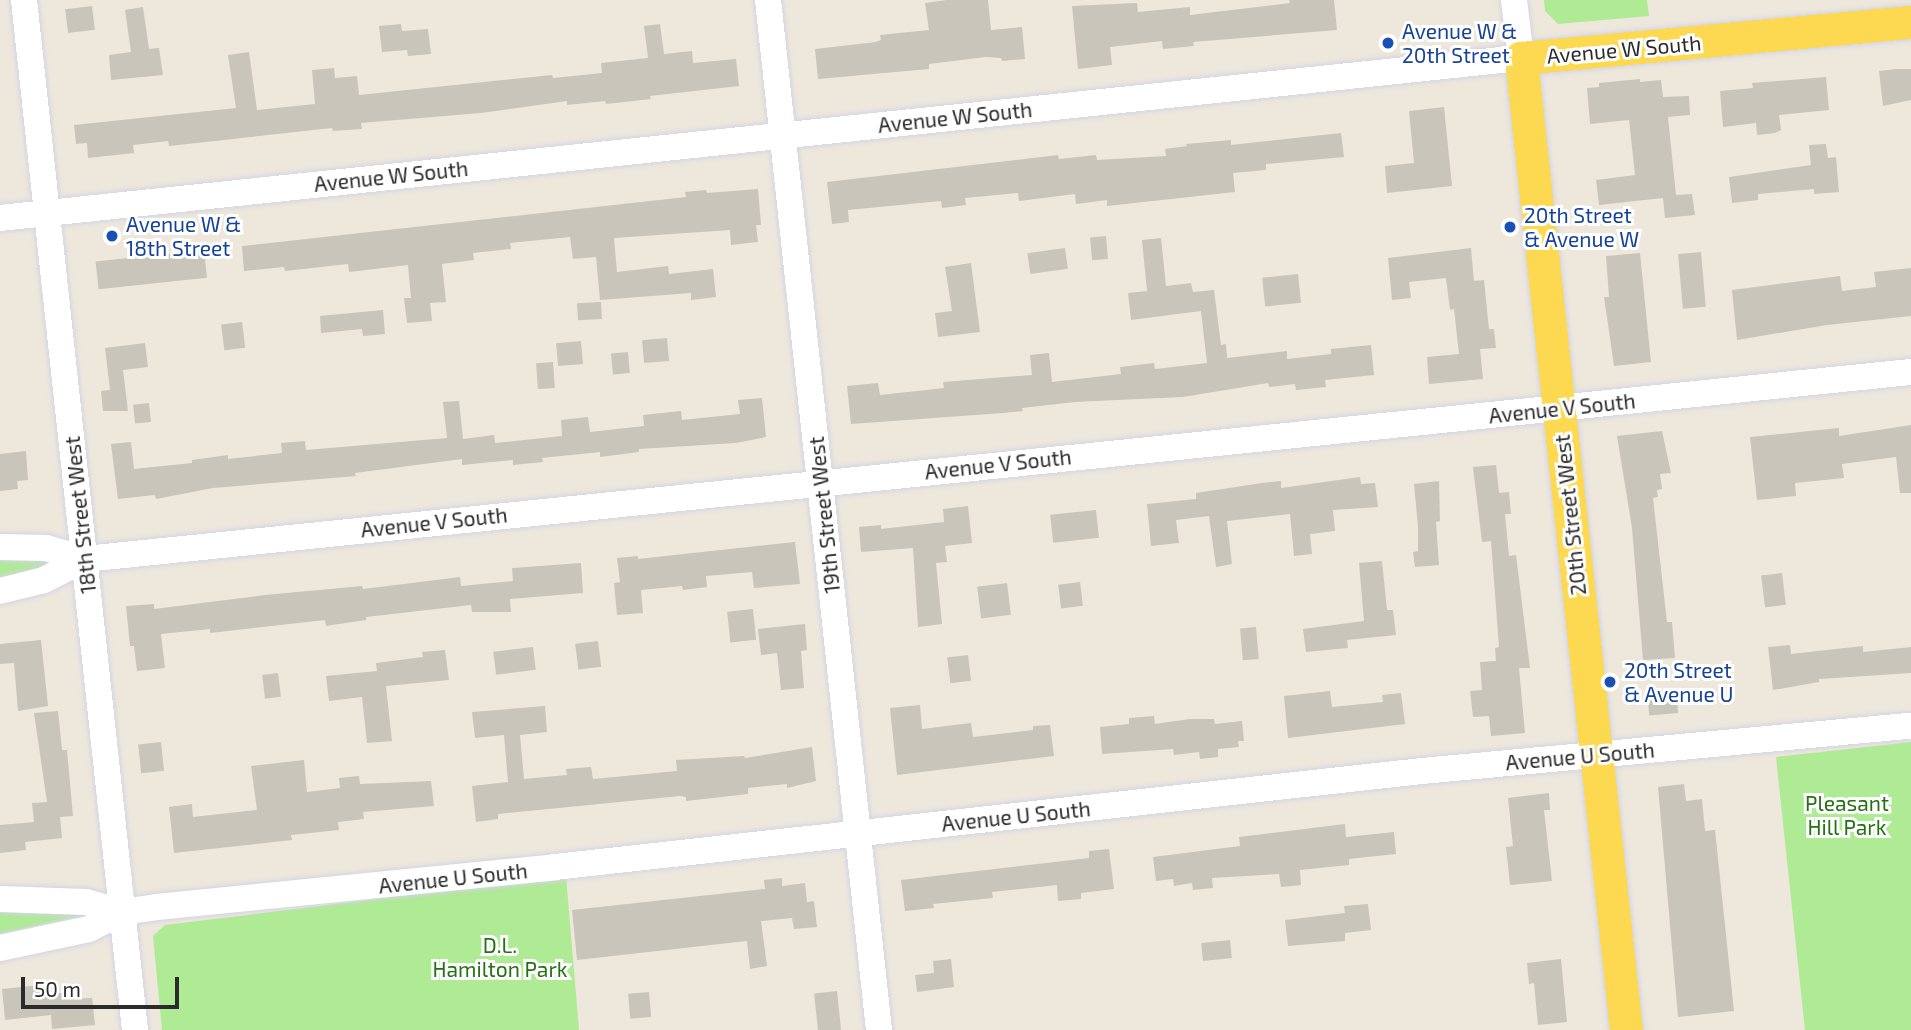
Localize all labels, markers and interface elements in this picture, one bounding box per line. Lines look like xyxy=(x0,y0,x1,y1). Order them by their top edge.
place label: Avenue W & 20th Street xyxy=(1402,18,1518,68)
street label: Avenue W South xyxy=(1545,30,1703,68)
marker: Avenue W & 20th Street xyxy=(1380,35,1396,51)
street label: Avenue W South xyxy=(876,96,1034,138)
street label: Avenue W South xyxy=(312,155,470,197)
place label: 20th Street & Avenue W xyxy=(1524,202,1640,252)
place label: Avenue W & 18th Street xyxy=(126,211,242,261)
marker: 20th Street & Avenue W xyxy=(1502,219,1518,235)
marker: Avenue W & 18th Street xyxy=(104,228,120,244)
street label: Avenue V South xyxy=(1487,388,1637,428)
street label: 20th Street West xyxy=(1549,433,1591,597)
street label: 18th Street West xyxy=(59,435,101,595)
street label: 19th Street West xyxy=(803,435,845,595)
street label: Avenue V South xyxy=(923,444,1073,484)
street label: Avenue V South xyxy=(359,502,509,542)
place label: 20th Street & Avenue U xyxy=(1624,657,1734,707)
marker: 20th Street & Avenue U xyxy=(1602,674,1618,690)
street label: Avenue U South xyxy=(1504,737,1656,775)
park label: Pleasant Hill Park xyxy=(1805,790,1889,840)
street label: Avenue U South xyxy=(940,796,1092,836)
street label: Avenue U South xyxy=(377,858,529,898)
park label: D.L. Hamilton Park xyxy=(432,932,568,982)
scale bar xyxy=(24,964,182,1008)
text: 50 m xyxy=(34,976,81,1001)

